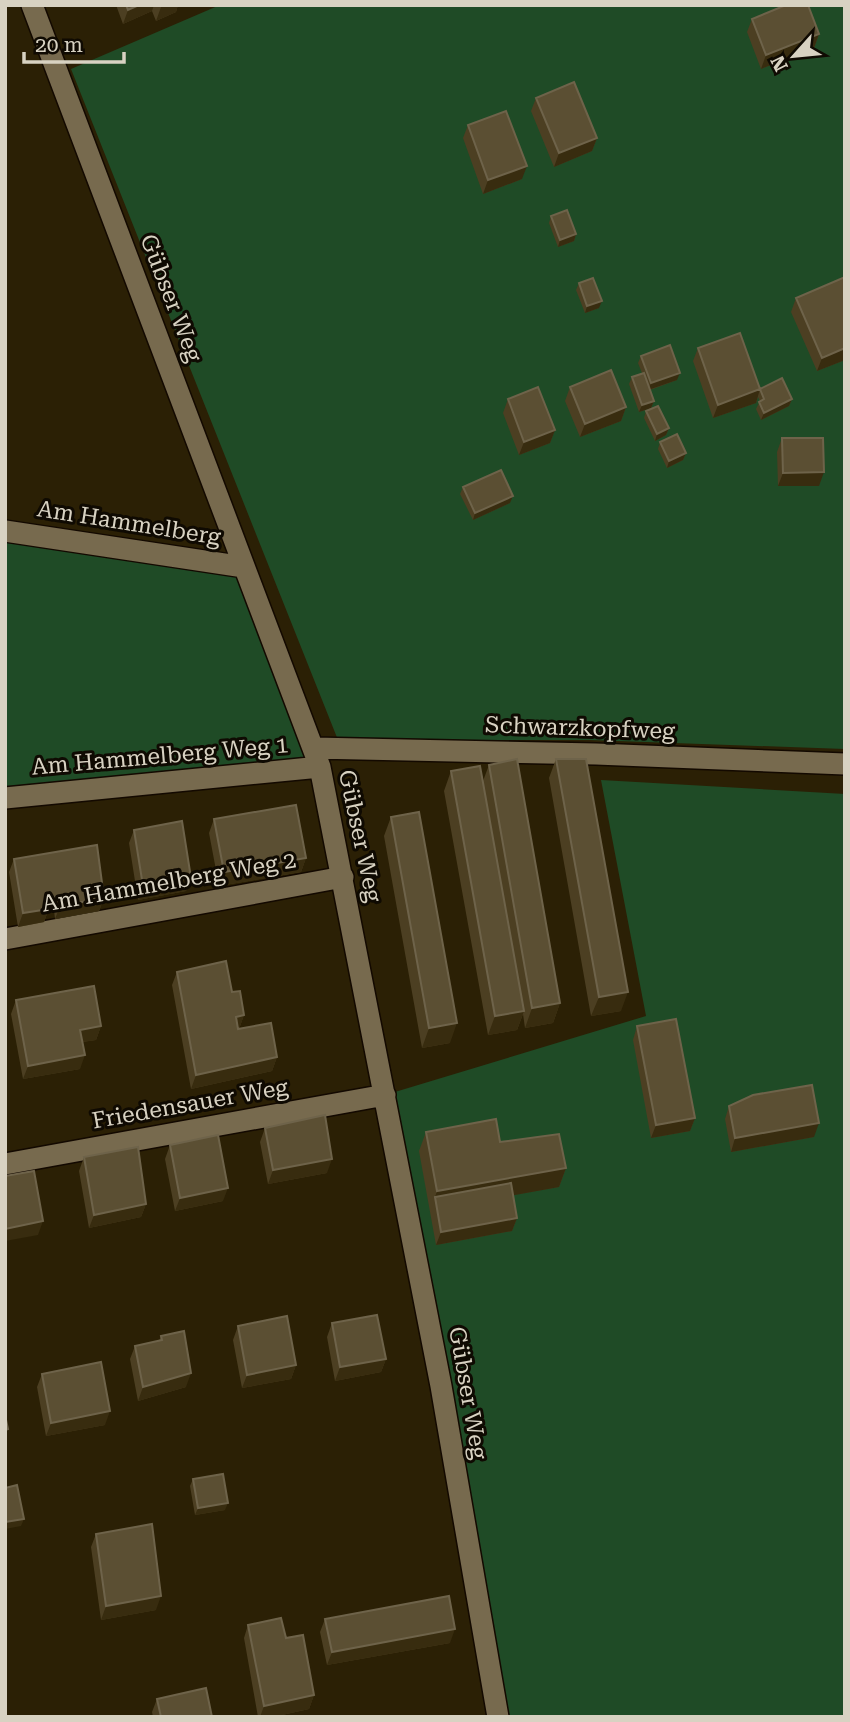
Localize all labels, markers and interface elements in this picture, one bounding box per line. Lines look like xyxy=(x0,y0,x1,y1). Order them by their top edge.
scale bar xyxy=(24,21,124,65)
north arrow xyxy=(759,21,829,91)
text: 20 m xyxy=(35,33,83,57)
text: N xyxy=(766,51,793,75)
street label: Gübser Weg xyxy=(134,230,208,366)
street label: Am Hammelberg xyxy=(35,495,223,551)
street label: Schwarzkopfweg xyxy=(485,711,675,745)
street label: Am Hammelberg Weg 1 xyxy=(30,731,290,781)
street label: Gübser Weg xyxy=(333,767,387,905)
street label: Am Hammelberg Weg 2 xyxy=(40,846,298,918)
street label: Friedensauer Weg xyxy=(90,1073,290,1135)
street label: Gübser Weg xyxy=(443,1325,493,1461)

